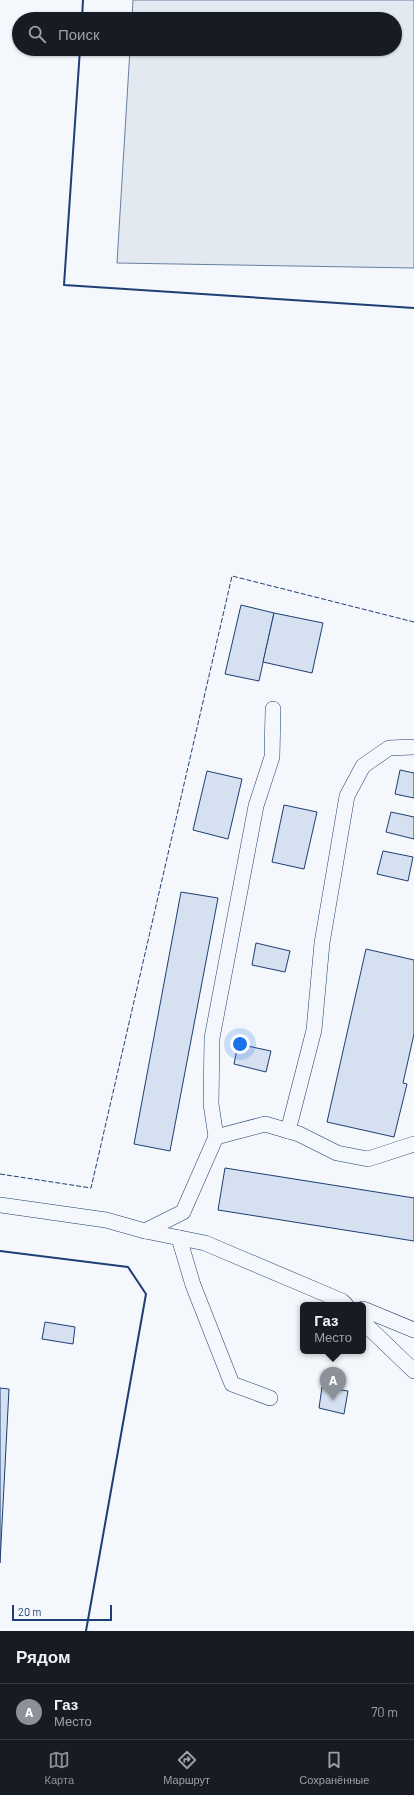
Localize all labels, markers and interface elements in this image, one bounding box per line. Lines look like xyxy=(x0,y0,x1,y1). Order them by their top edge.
search box xyxy=(12,12,402,56)
icon: search xyxy=(26,23,48,45)
text: Поиск xyxy=(58,25,100,43)
your location xyxy=(230,1034,250,1054)
popup xyxy=(300,1302,366,1354)
text: Газ xyxy=(314,1311,338,1329)
text: Место xyxy=(314,1329,352,1345)
pin: A xyxy=(320,1367,346,1400)
scale bar xyxy=(12,1603,112,1622)
text: 20 m xyxy=(18,1605,41,1618)
text: Рядом xyxy=(16,1646,71,1666)
text: Газ xyxy=(54,1695,78,1713)
text: A xyxy=(25,1704,33,1720)
text: 70 m xyxy=(371,1704,398,1720)
text: Место xyxy=(54,1713,92,1729)
tab: Карта xyxy=(45,1749,74,1786)
tab: Маршрут xyxy=(163,1749,210,1786)
tab: Сохранённые xyxy=(299,1749,369,1786)

